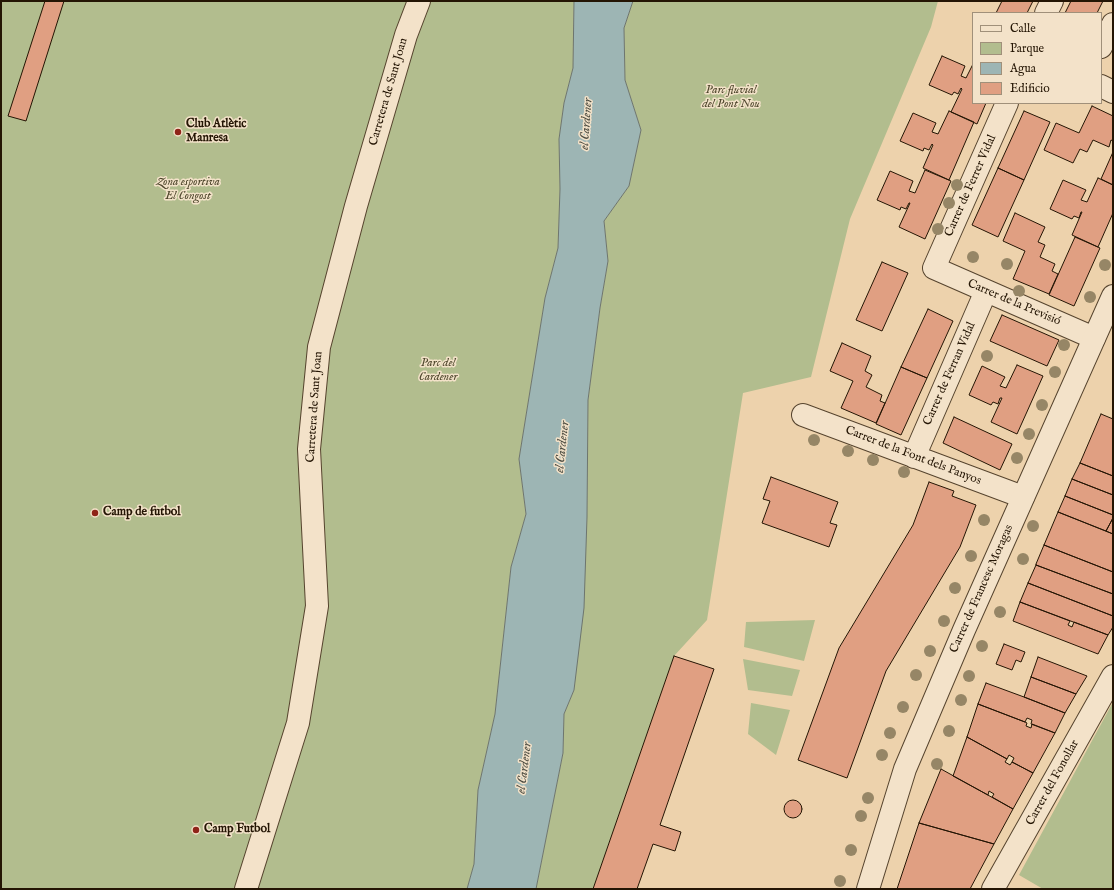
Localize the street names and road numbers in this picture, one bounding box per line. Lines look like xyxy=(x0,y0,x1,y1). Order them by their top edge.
street label: Carretera de Sant Joan xyxy=(367,36,411,148)
street label: Carrer de Ferrer Vidal xyxy=(942,133,1000,239)
street label: Carrer de la Previsió xyxy=(965,277,1063,329)
street label: Carrer de Ferran Vidal xyxy=(921,320,979,428)
street label: Carretera de Sant Joan xyxy=(304,351,326,463)
street label: Carrer de la Font dels Panyos xyxy=(843,423,983,489)
street label: Carrer de Francesc Moragas xyxy=(947,523,1017,655)
street label: Carrer del Fonollar xyxy=(1023,738,1083,828)

